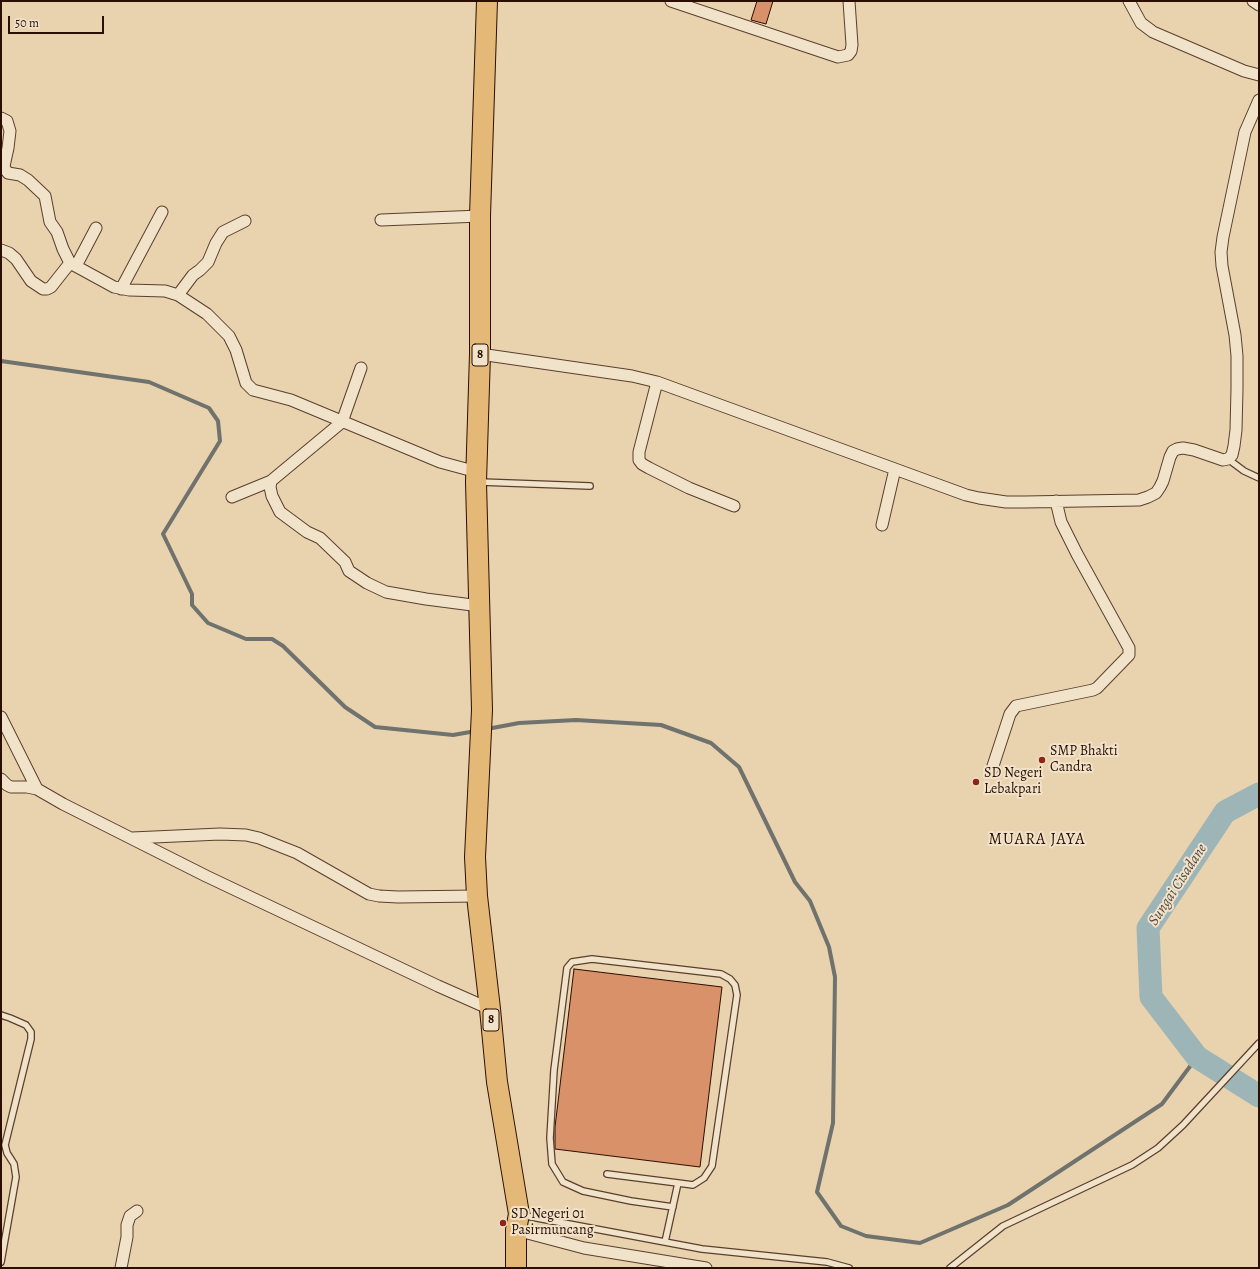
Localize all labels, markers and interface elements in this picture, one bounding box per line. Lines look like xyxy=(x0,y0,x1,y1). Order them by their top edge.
scale bar xyxy=(10,8,106,34)
text: 50 m xyxy=(15,15,39,31)
road number: 8 xyxy=(472,344,488,366)
place label: SMP Bhakti Candra xyxy=(1050,744,1118,776)
marker: SMP Bhakti Candra xyxy=(1037,755,1047,765)
place label: SD Negeri Lebakpari xyxy=(984,766,1043,798)
marker: SD Negeri Lebakpari xyxy=(971,777,981,787)
district label: MUARA JAYA xyxy=(988,830,1086,850)
water label: Sungai Cisadane xyxy=(1145,841,1211,929)
road number: 8 xyxy=(483,1009,499,1031)
place label: SD Negeri 01 Pasirmuncang xyxy=(511,1207,594,1240)
marker: SD Negeri 01 Pasirmuncang xyxy=(498,1218,508,1228)

